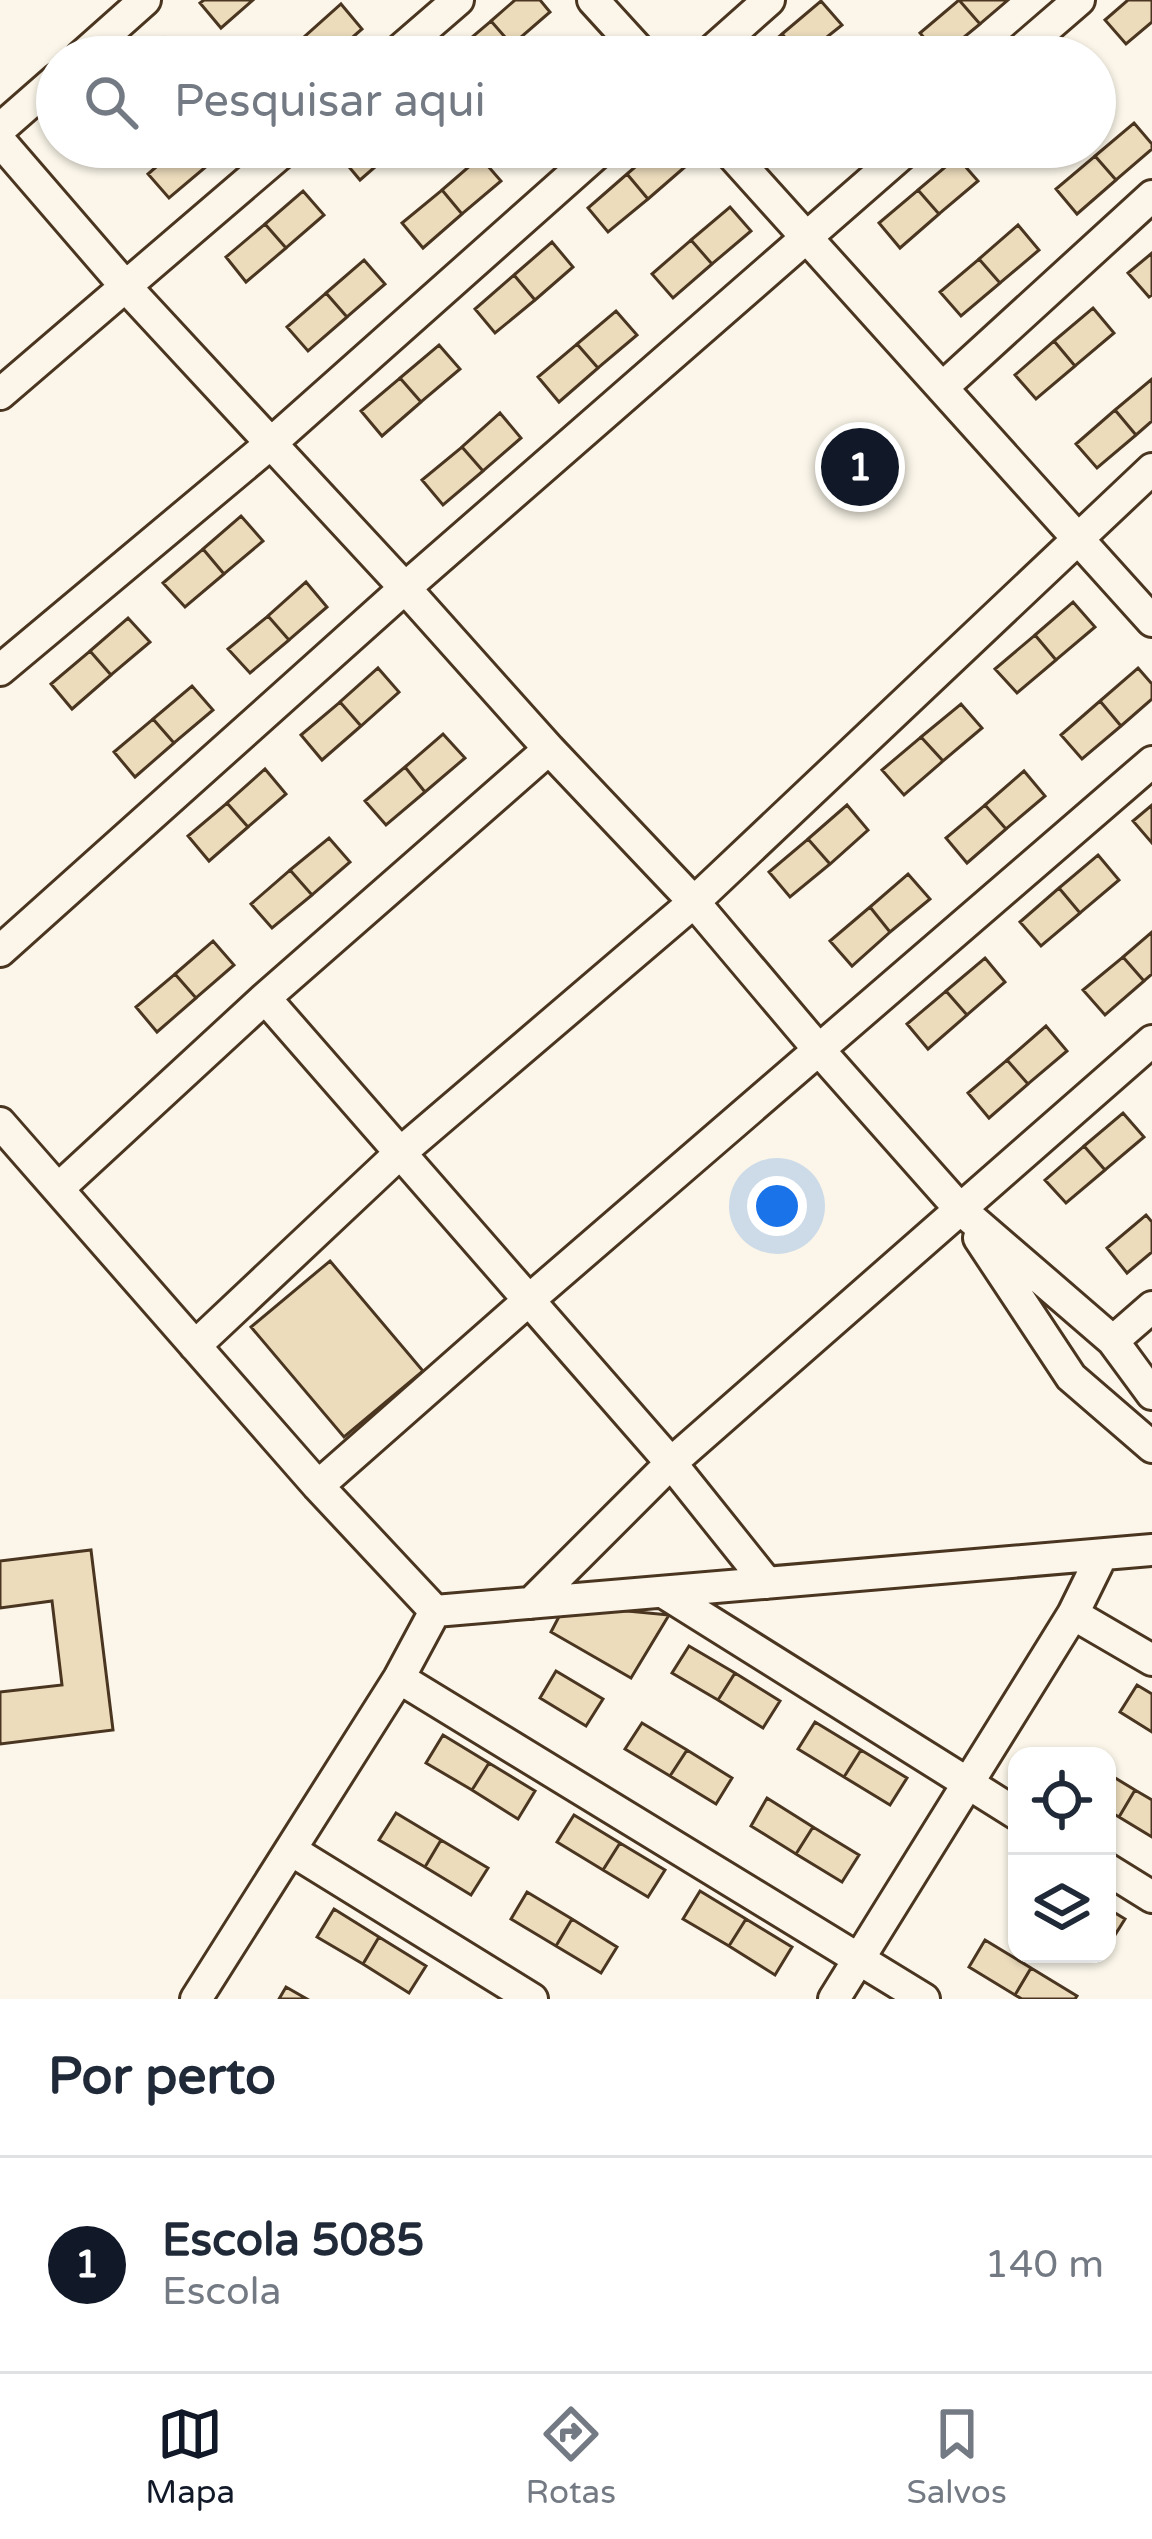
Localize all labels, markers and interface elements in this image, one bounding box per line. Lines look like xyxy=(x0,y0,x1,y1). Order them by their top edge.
search box xyxy=(36,36,1116,168)
icon: search xyxy=(78,69,144,135)
text: Pesquisar aqui xyxy=(174,75,486,129)
pin: 1 xyxy=(821,422,899,512)
your location xyxy=(747,1176,807,1236)
map controls xyxy=(1008,1747,1116,1963)
button: locate xyxy=(1008,1747,1116,1855)
button: layers xyxy=(1008,1855,1116,1963)
text: Por perto xyxy=(48,2046,276,2108)
text: Escola 5085 xyxy=(162,2214,424,2268)
text: 1 xyxy=(75,2241,99,2288)
text: 140 m xyxy=(985,2241,1104,2288)
text: Escola xyxy=(162,2268,281,2315)
tab: Mapa xyxy=(145,2401,235,2512)
tab: Rotas xyxy=(526,2401,616,2512)
tab: Salvos xyxy=(906,2401,1007,2512)

